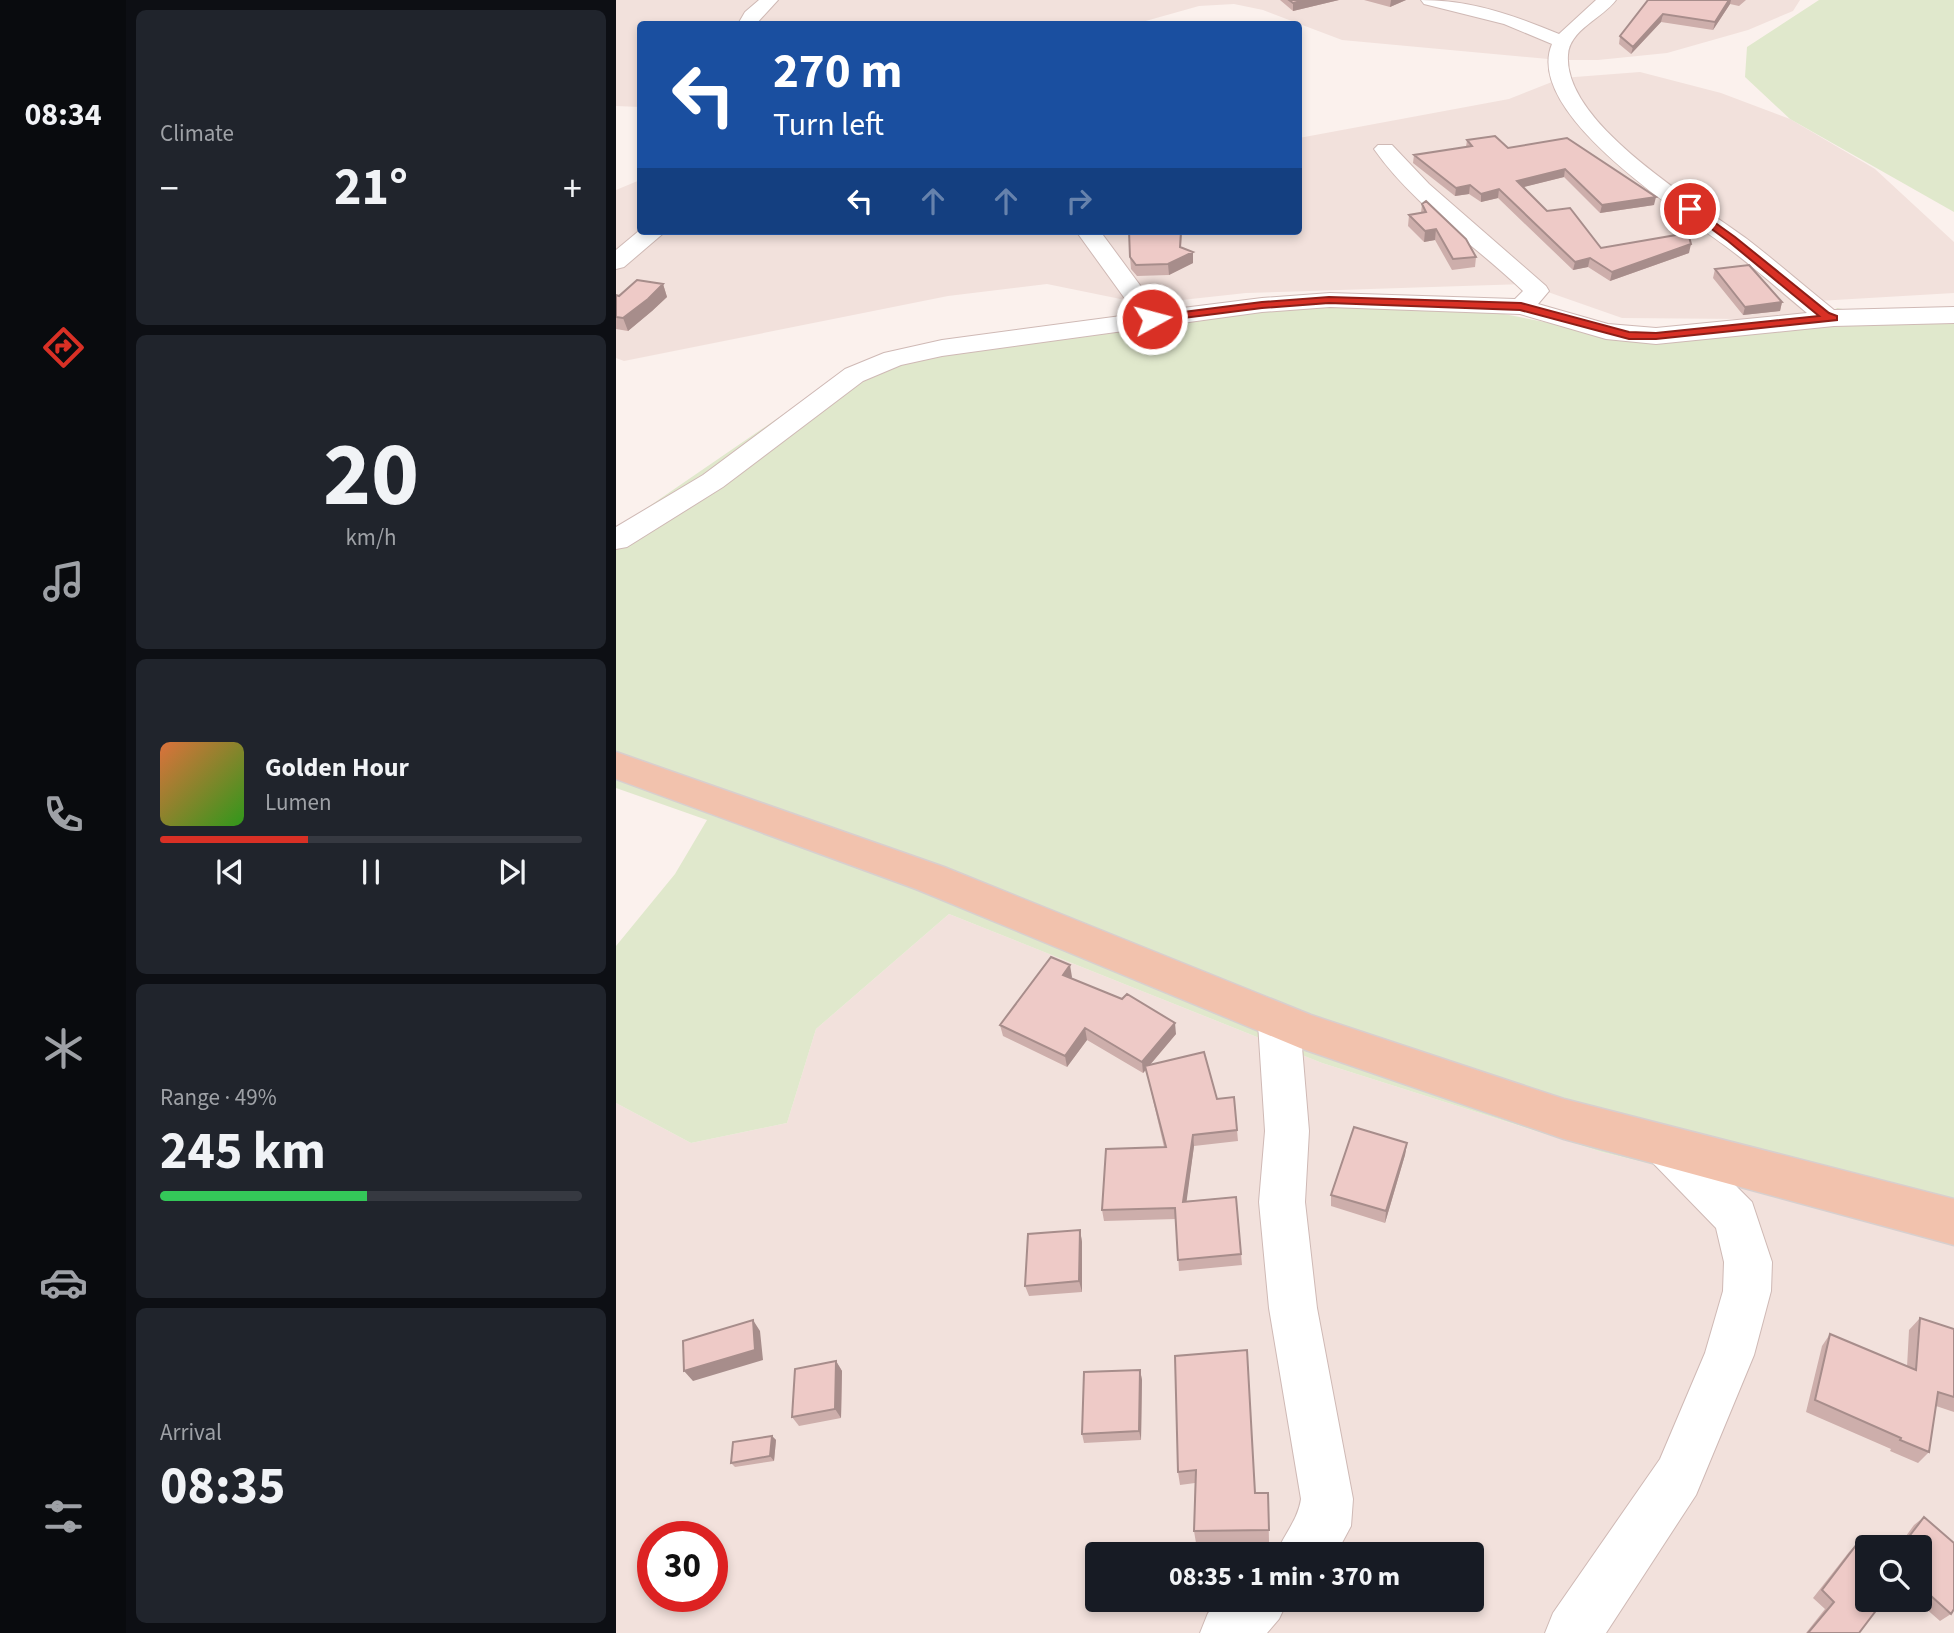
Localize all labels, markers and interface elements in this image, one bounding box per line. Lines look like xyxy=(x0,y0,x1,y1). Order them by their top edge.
text: 270 m xyxy=(773,37,902,107)
icon: left xyxy=(658,49,749,140)
text: 08:34 xyxy=(24,92,102,138)
text: Turn left xyxy=(773,102,884,148)
text: Climate xyxy=(160,117,234,150)
text: 21° xyxy=(334,151,408,225)
text: − xyxy=(160,162,179,216)
text: + xyxy=(563,162,582,216)
pin xyxy=(1660,179,1720,239)
icon: left xyxy=(841,182,879,220)
icon: ahead xyxy=(914,182,952,220)
icon: ahead xyxy=(987,182,1025,220)
icon: right xyxy=(1060,182,1098,220)
icon: arrive xyxy=(1671,190,1709,228)
position arrow xyxy=(1115,282,1189,356)
icon: directions xyxy=(39,323,88,372)
text: 20 xyxy=(323,411,419,540)
text: km/h xyxy=(345,521,397,554)
icon: music xyxy=(39,557,88,606)
text: Golden Hour xyxy=(265,749,409,786)
text: Lumen xyxy=(265,786,332,819)
icon: phone xyxy=(39,790,88,839)
icon: previous xyxy=(211,853,249,891)
icon: pause xyxy=(352,853,390,891)
icon: next xyxy=(493,853,531,891)
icon: climate xyxy=(39,1024,88,1073)
text: Range · 49% xyxy=(160,1081,277,1114)
text: 245 km xyxy=(160,1115,326,1189)
icon: car xyxy=(39,1258,88,1307)
text: Arrival xyxy=(160,1416,222,1449)
text: 08:35 xyxy=(160,1450,285,1524)
icon: filters xyxy=(39,1492,88,1541)
speed limit sign: 30 xyxy=(637,1521,728,1612)
map controls xyxy=(1855,1535,1932,1612)
button: search xyxy=(1855,1535,1932,1612)
text: 08:35 · 1 min · 370 m xyxy=(1169,1558,1400,1595)

